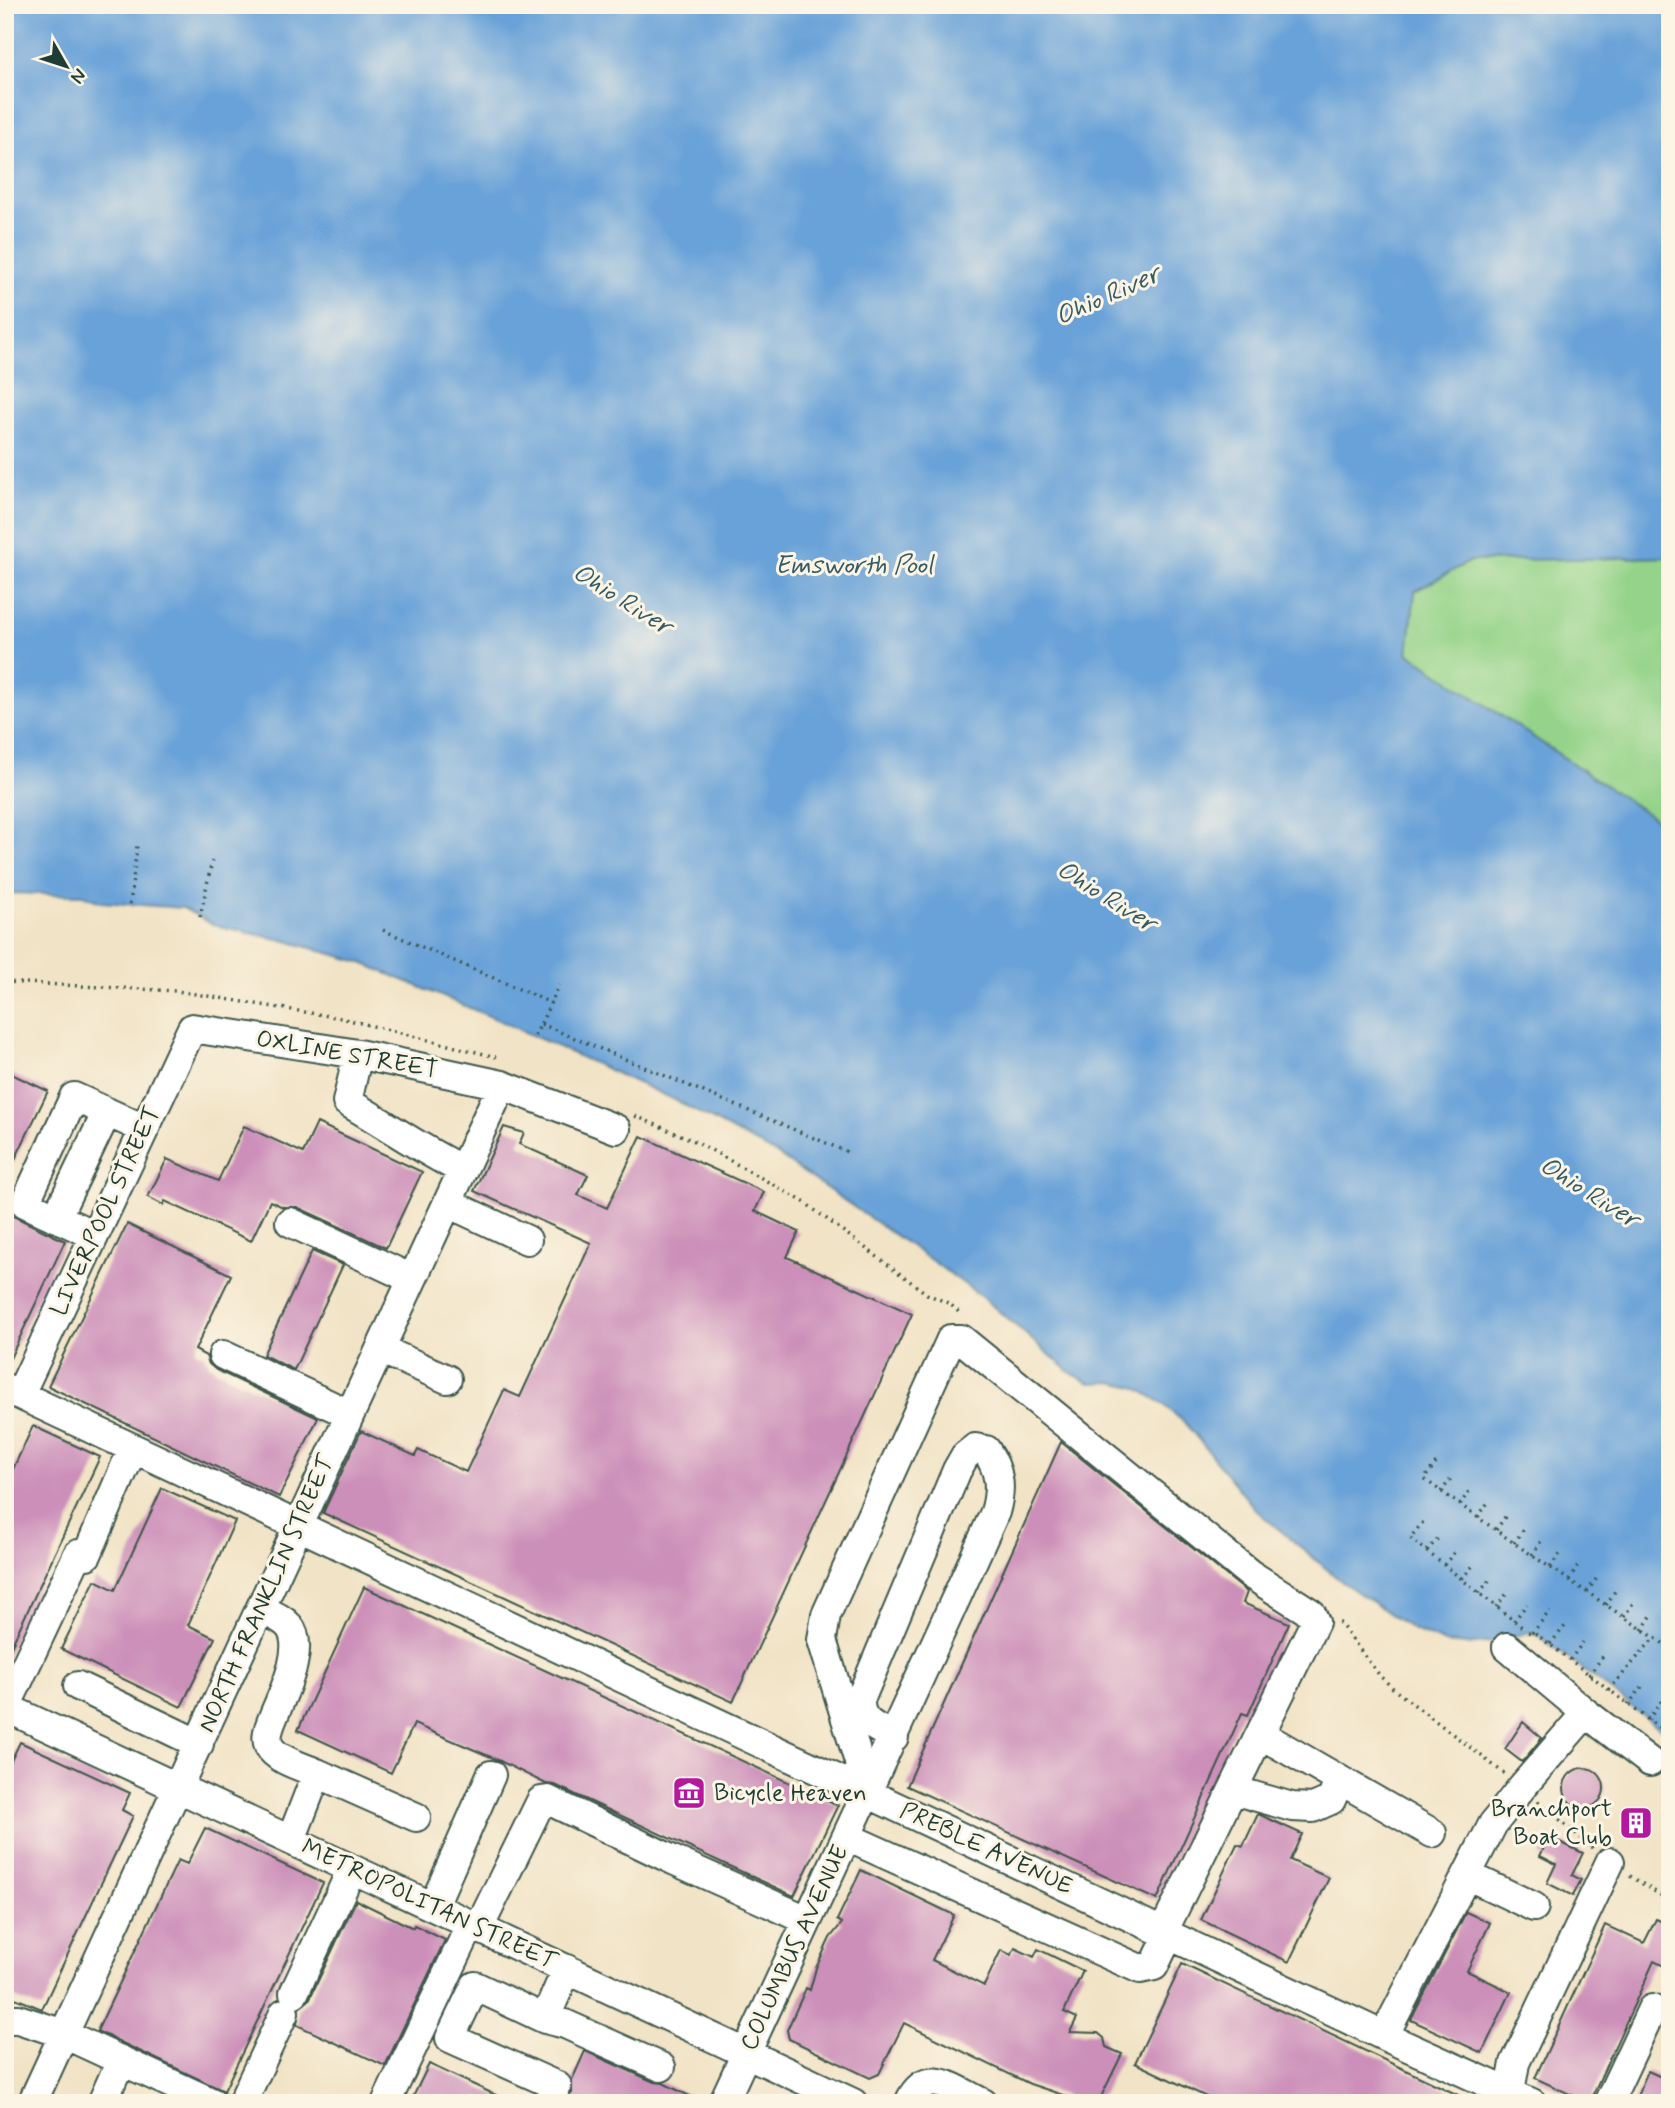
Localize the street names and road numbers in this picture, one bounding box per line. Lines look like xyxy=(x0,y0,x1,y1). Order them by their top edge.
street label: OXLINE STREET xyxy=(254,1024,440,1086)
street label: LIVERPOOL STREET xyxy=(44,1101,168,1321)
street label: NORTH FRANKLIN STREET xyxy=(192,1450,343,1737)
street label: PREBLE AVENUE xyxy=(895,1795,1077,1903)
street label: METROPOLITAN STREET xyxy=(296,1832,562,1978)
street label: COLUMBUS AVENUE xyxy=(734,1840,856,2056)

